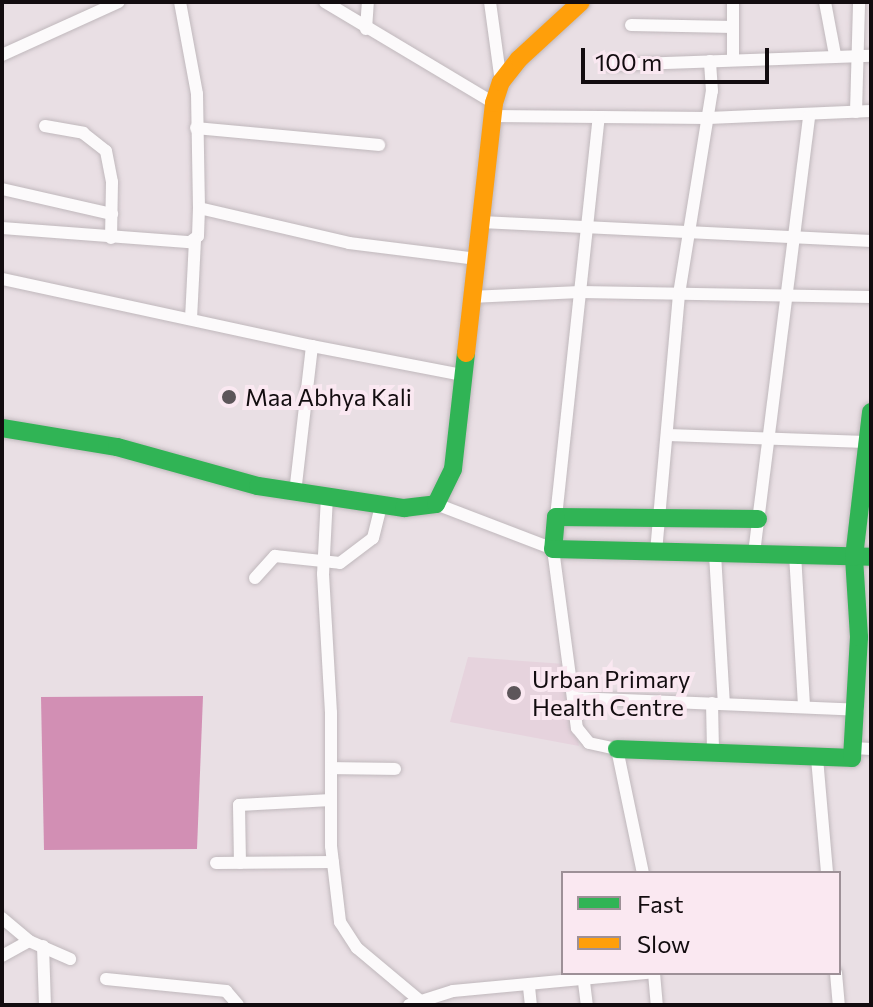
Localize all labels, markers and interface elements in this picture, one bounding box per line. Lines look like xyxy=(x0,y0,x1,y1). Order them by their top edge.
scale bar xyxy=(585,32,773,82)
text: 100 m xyxy=(595,47,662,76)
place label: Maa Abhya Kali xyxy=(245,383,412,411)
marker: Maa Abhya Kali xyxy=(220,388,238,406)
place label: Urban Primary Health Centre xyxy=(532,665,691,721)
marker: Urban Primary Health Centre xyxy=(503,682,525,704)
legend xyxy=(561,871,841,975)
text: Fast xyxy=(637,889,684,918)
text: Slow xyxy=(637,929,690,958)

